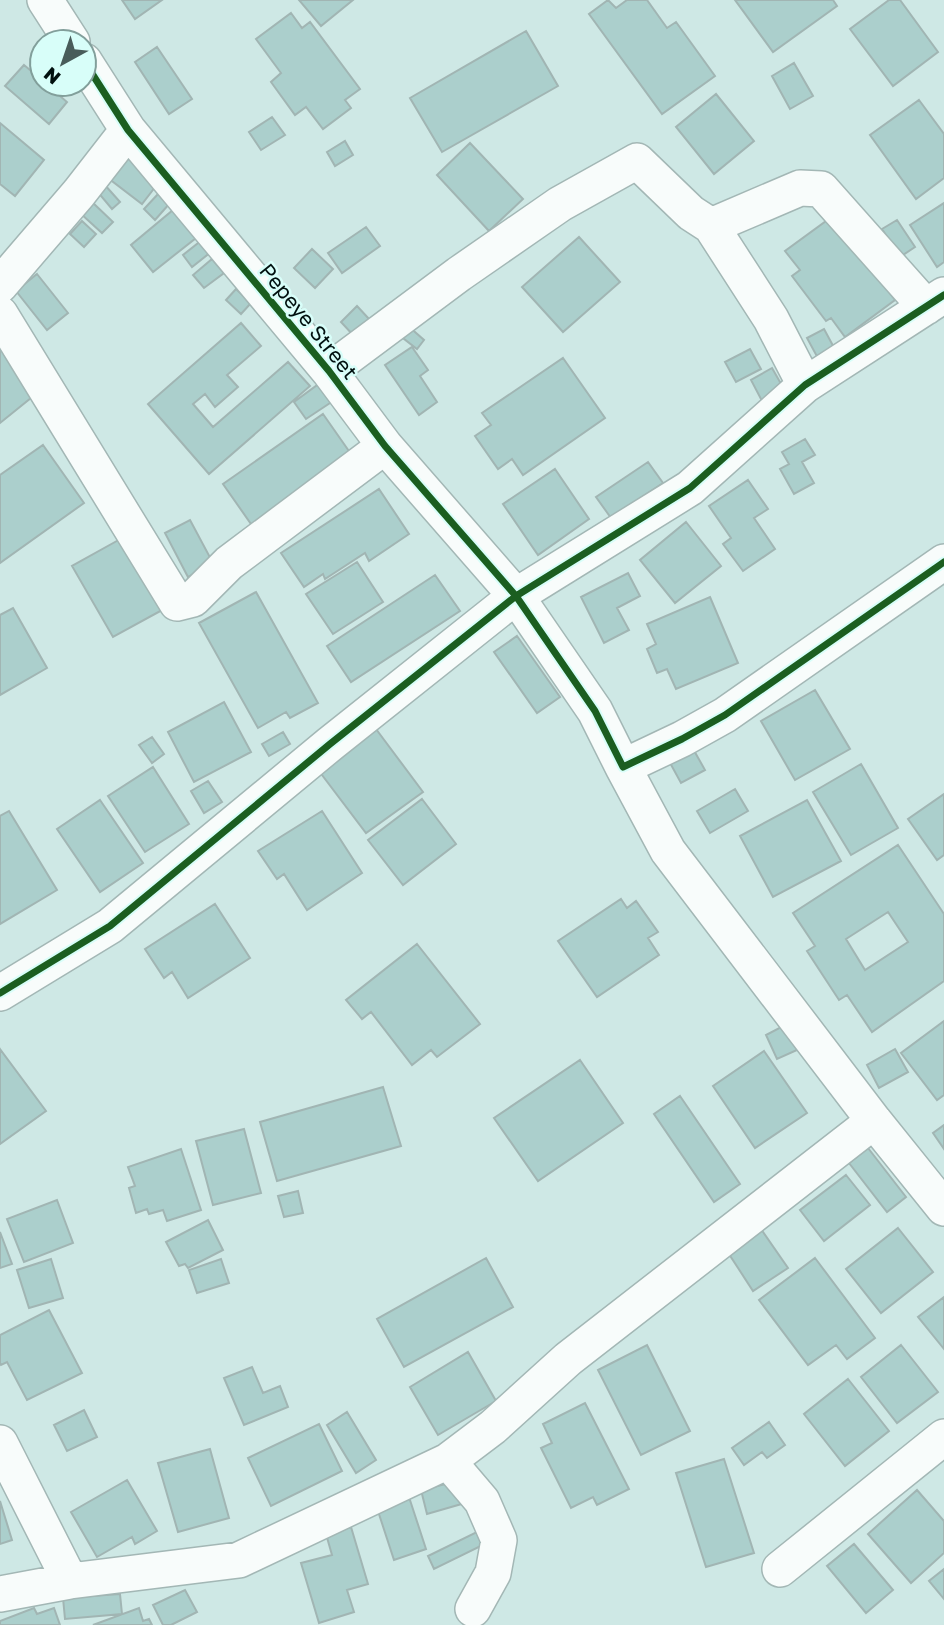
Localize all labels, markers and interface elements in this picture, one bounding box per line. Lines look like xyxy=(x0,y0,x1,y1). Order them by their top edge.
north arrow xyxy=(28,28,98,98)
text: N xyxy=(39,63,65,90)
street label: Pepeye Street xyxy=(254,258,364,384)

